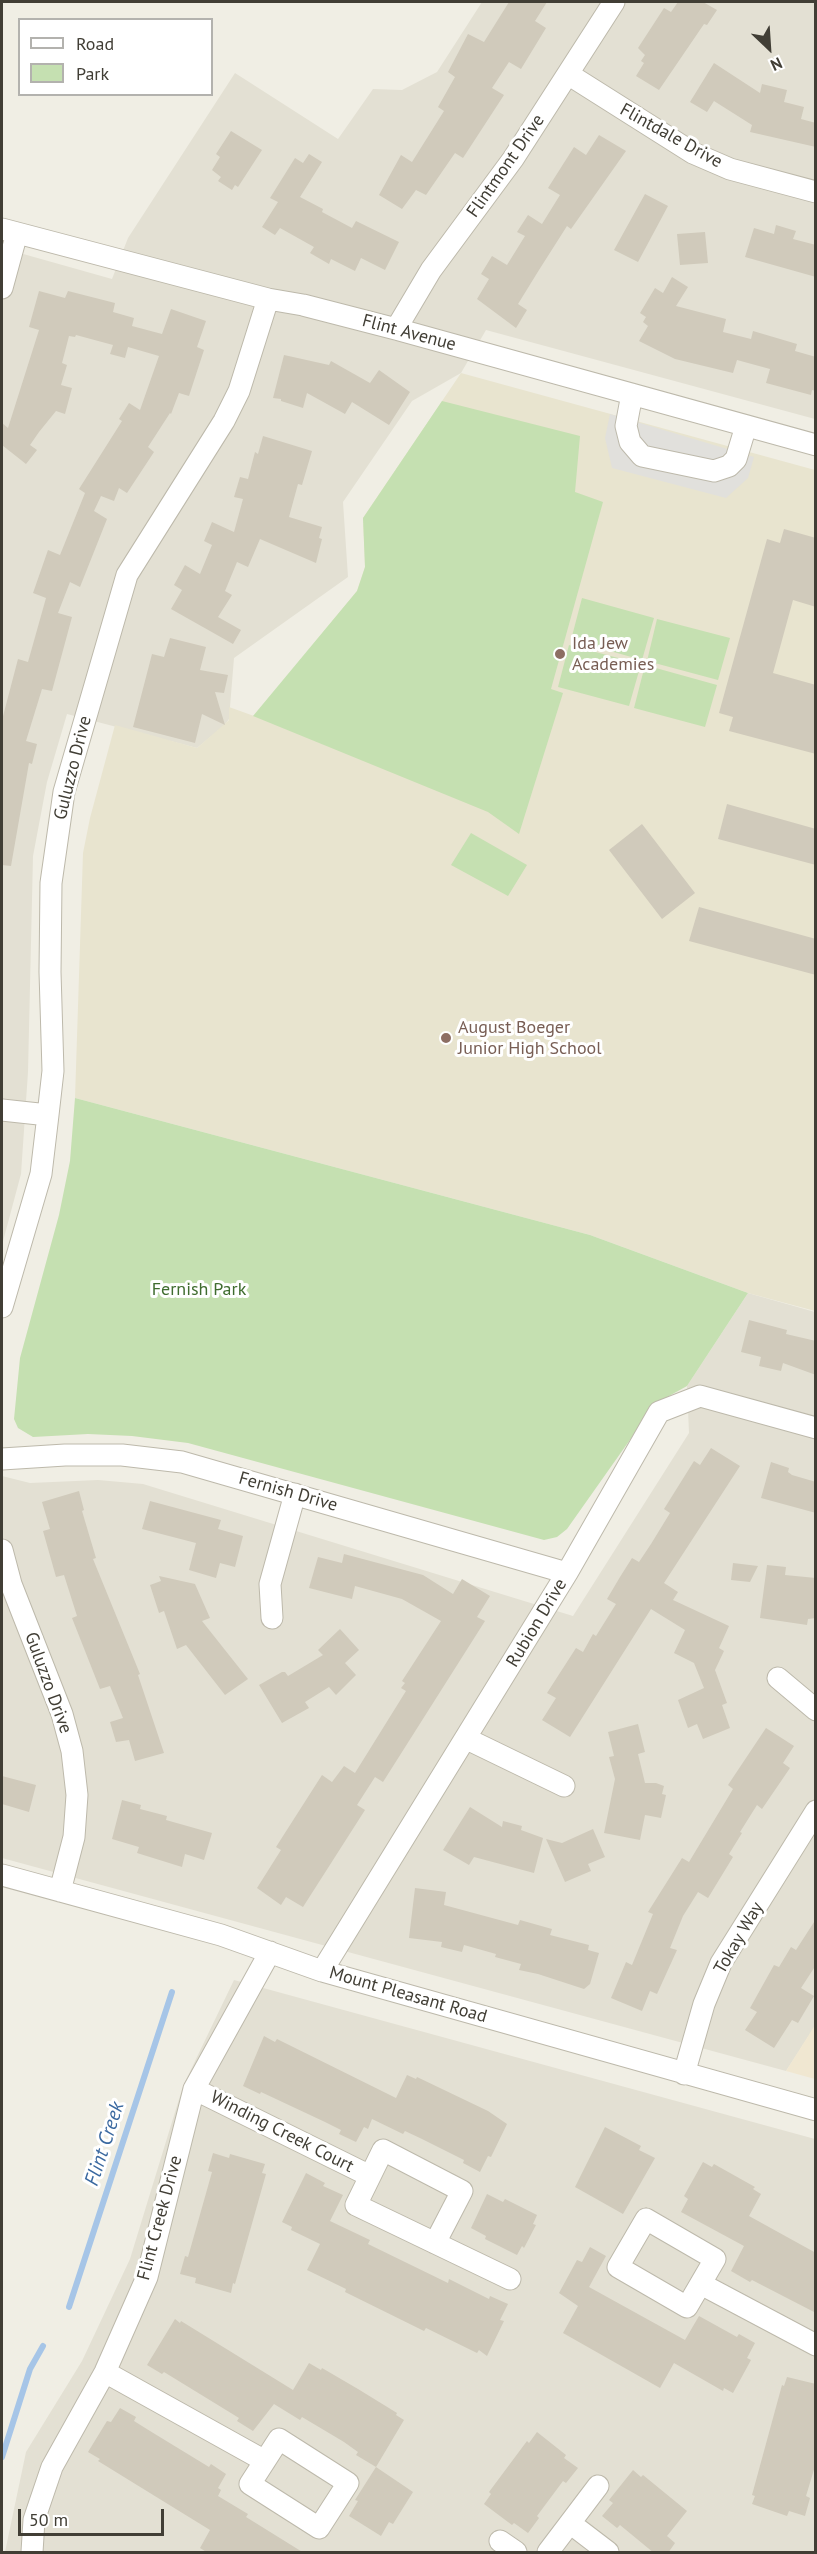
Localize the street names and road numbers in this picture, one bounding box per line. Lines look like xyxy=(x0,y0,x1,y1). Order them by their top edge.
street label: Flintdale Drive xyxy=(616,99,726,173)
street label: Flintmont Drive xyxy=(463,110,549,222)
street label: Flint Avenue xyxy=(360,310,458,356)
street label: Guluzzo Drive xyxy=(50,714,96,822)
street label: Fernish Drive xyxy=(236,1468,340,1516)
street label: Rubion Drive xyxy=(502,1575,572,1671)
street label: Guluzzo Drive xyxy=(20,1629,76,1737)
street label: Tokay Way xyxy=(710,1898,768,1978)
street label: Mount Pleasant Road xyxy=(327,1962,489,2028)
street label: Winding Creek Court xyxy=(207,2087,357,2177)
street label: Flint Creek Drive xyxy=(133,2153,187,2283)

